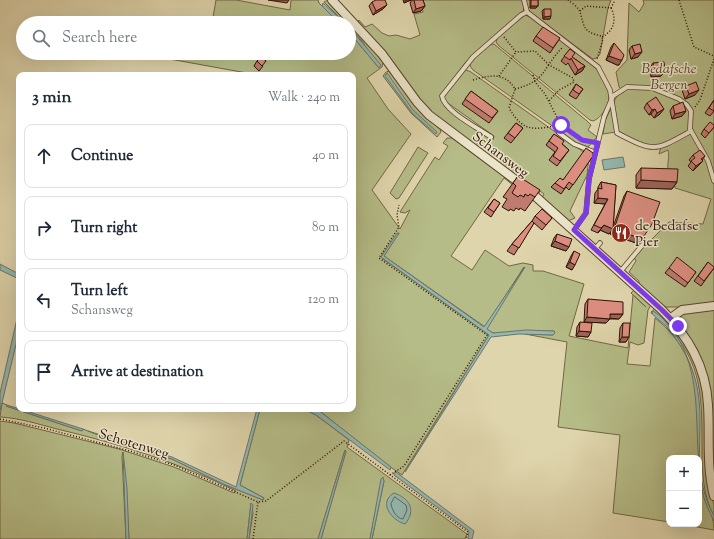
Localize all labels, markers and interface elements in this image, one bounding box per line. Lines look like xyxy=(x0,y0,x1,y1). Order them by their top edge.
search box xyxy=(16,16,356,60)
icon: search xyxy=(30,27,52,49)
text: Search here xyxy=(62,28,137,49)
park label: Bedafsche Bergen xyxy=(642,60,697,96)
text: 3 min xyxy=(32,86,71,110)
text: Walk · 240 m xyxy=(268,89,340,107)
route start xyxy=(552,116,570,134)
street label: Schansweg xyxy=(467,128,532,184)
icon: ahead xyxy=(33,145,55,167)
text: Continue xyxy=(71,146,133,167)
text: 40 m xyxy=(312,147,339,165)
icon: right xyxy=(33,217,55,239)
place label: de Bedafse Pier xyxy=(635,217,699,253)
text: Turn right xyxy=(71,218,137,239)
text: 80 m xyxy=(312,219,339,237)
restaurant icon: de Bedafse Pier xyxy=(610,222,632,244)
text: Turn left xyxy=(71,281,128,302)
icon: left xyxy=(33,289,55,311)
text: 120 m xyxy=(308,291,339,309)
text: Schansweg xyxy=(71,302,133,320)
route end xyxy=(669,317,687,335)
icon: arrive xyxy=(33,361,55,383)
text: Arrive at destination xyxy=(71,362,204,383)
street label: Schotenweg xyxy=(96,425,171,465)
map controls xyxy=(666,455,702,527)
button: + xyxy=(666,455,702,491)
button: − xyxy=(666,491,702,527)

